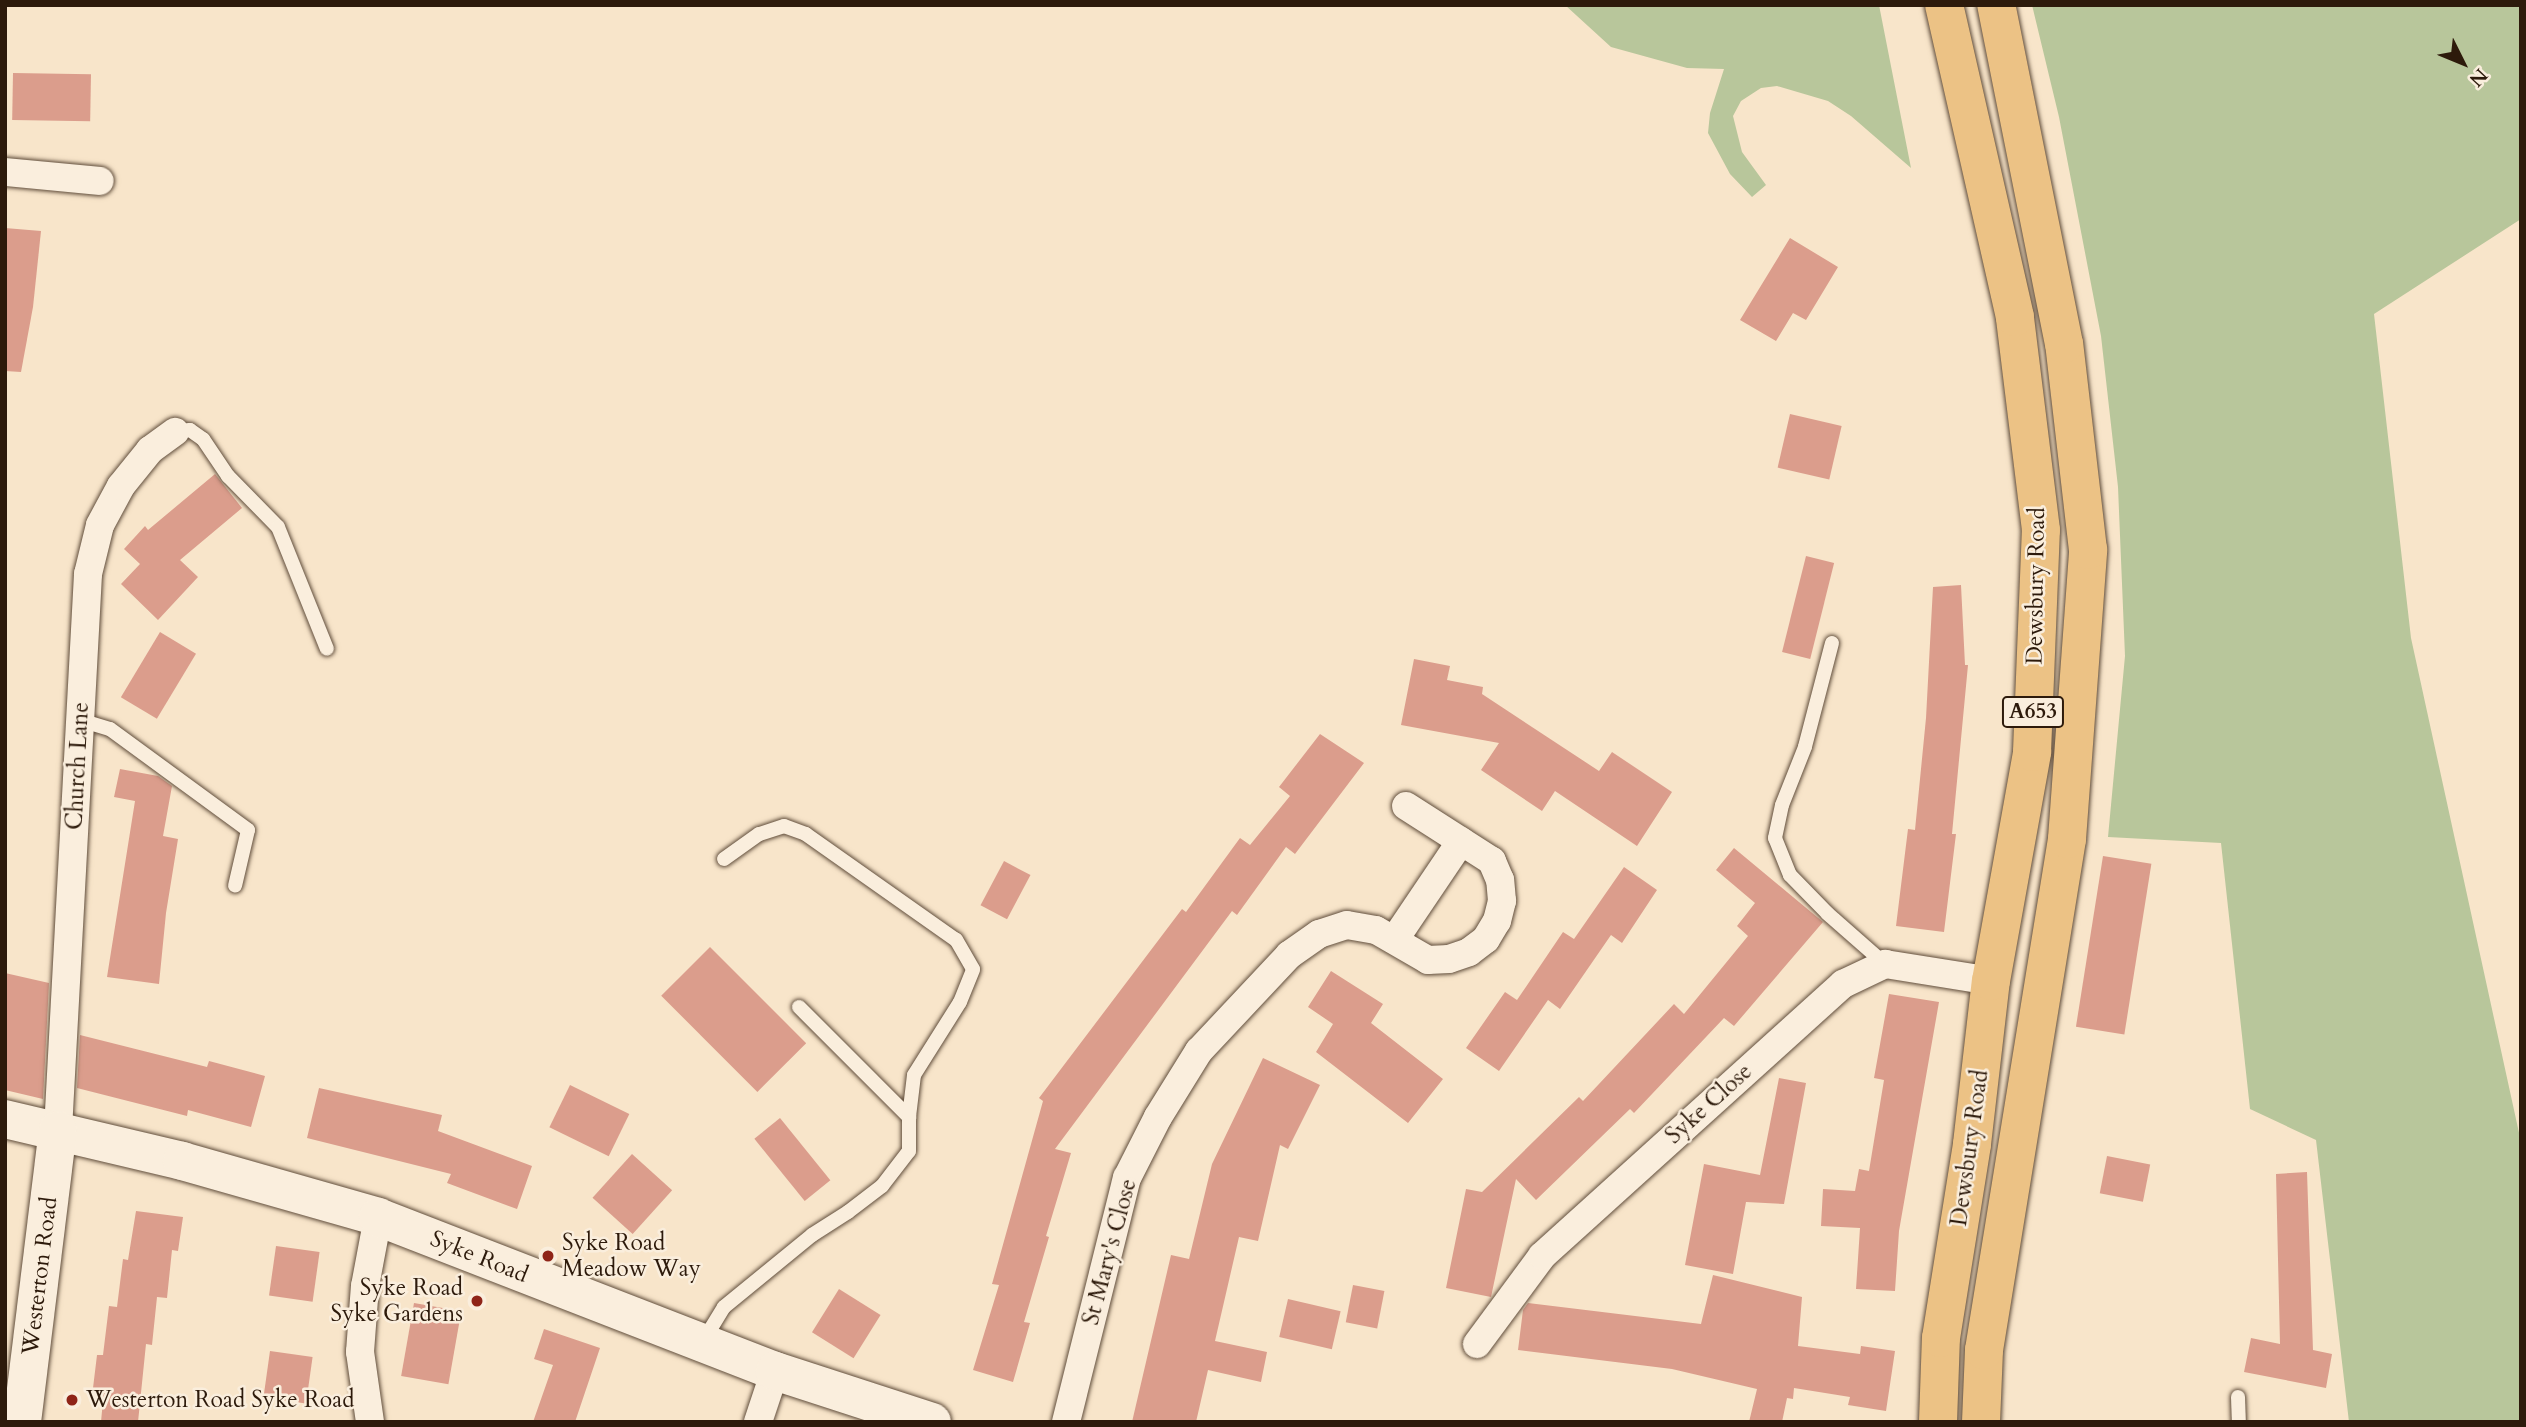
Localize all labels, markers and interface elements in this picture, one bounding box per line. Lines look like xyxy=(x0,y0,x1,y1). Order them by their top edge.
north arrow xyxy=(2428,28,2498,98)
text: N xyxy=(2463,62,2493,92)
street label: Dewsbury Road xyxy=(2021,507,2051,665)
road number: A653 xyxy=(2002,694,2064,730)
street label: Church Lane xyxy=(61,701,95,831)
street label: Syke Close xyxy=(1660,1058,1758,1150)
street label: Dewsbury Road xyxy=(1945,1068,1995,1228)
street label: St Mary's Close xyxy=(1077,1176,1143,1328)
street label: Westerton Road xyxy=(17,1195,63,1357)
street label: Syke Road xyxy=(426,1225,532,1289)
place label: Syke Road Meadow Way xyxy=(562,1229,701,1283)
marker: Syke Road Meadow Way xyxy=(540,1248,556,1264)
place label: Syke Road Syke Gardens xyxy=(330,1274,463,1328)
marker: Syke Road Syke Gardens xyxy=(469,1293,485,1309)
place label: Westerton Road Syke Road xyxy=(86,1386,354,1414)
marker: Westerton Road Syke Road xyxy=(64,1392,80,1408)

